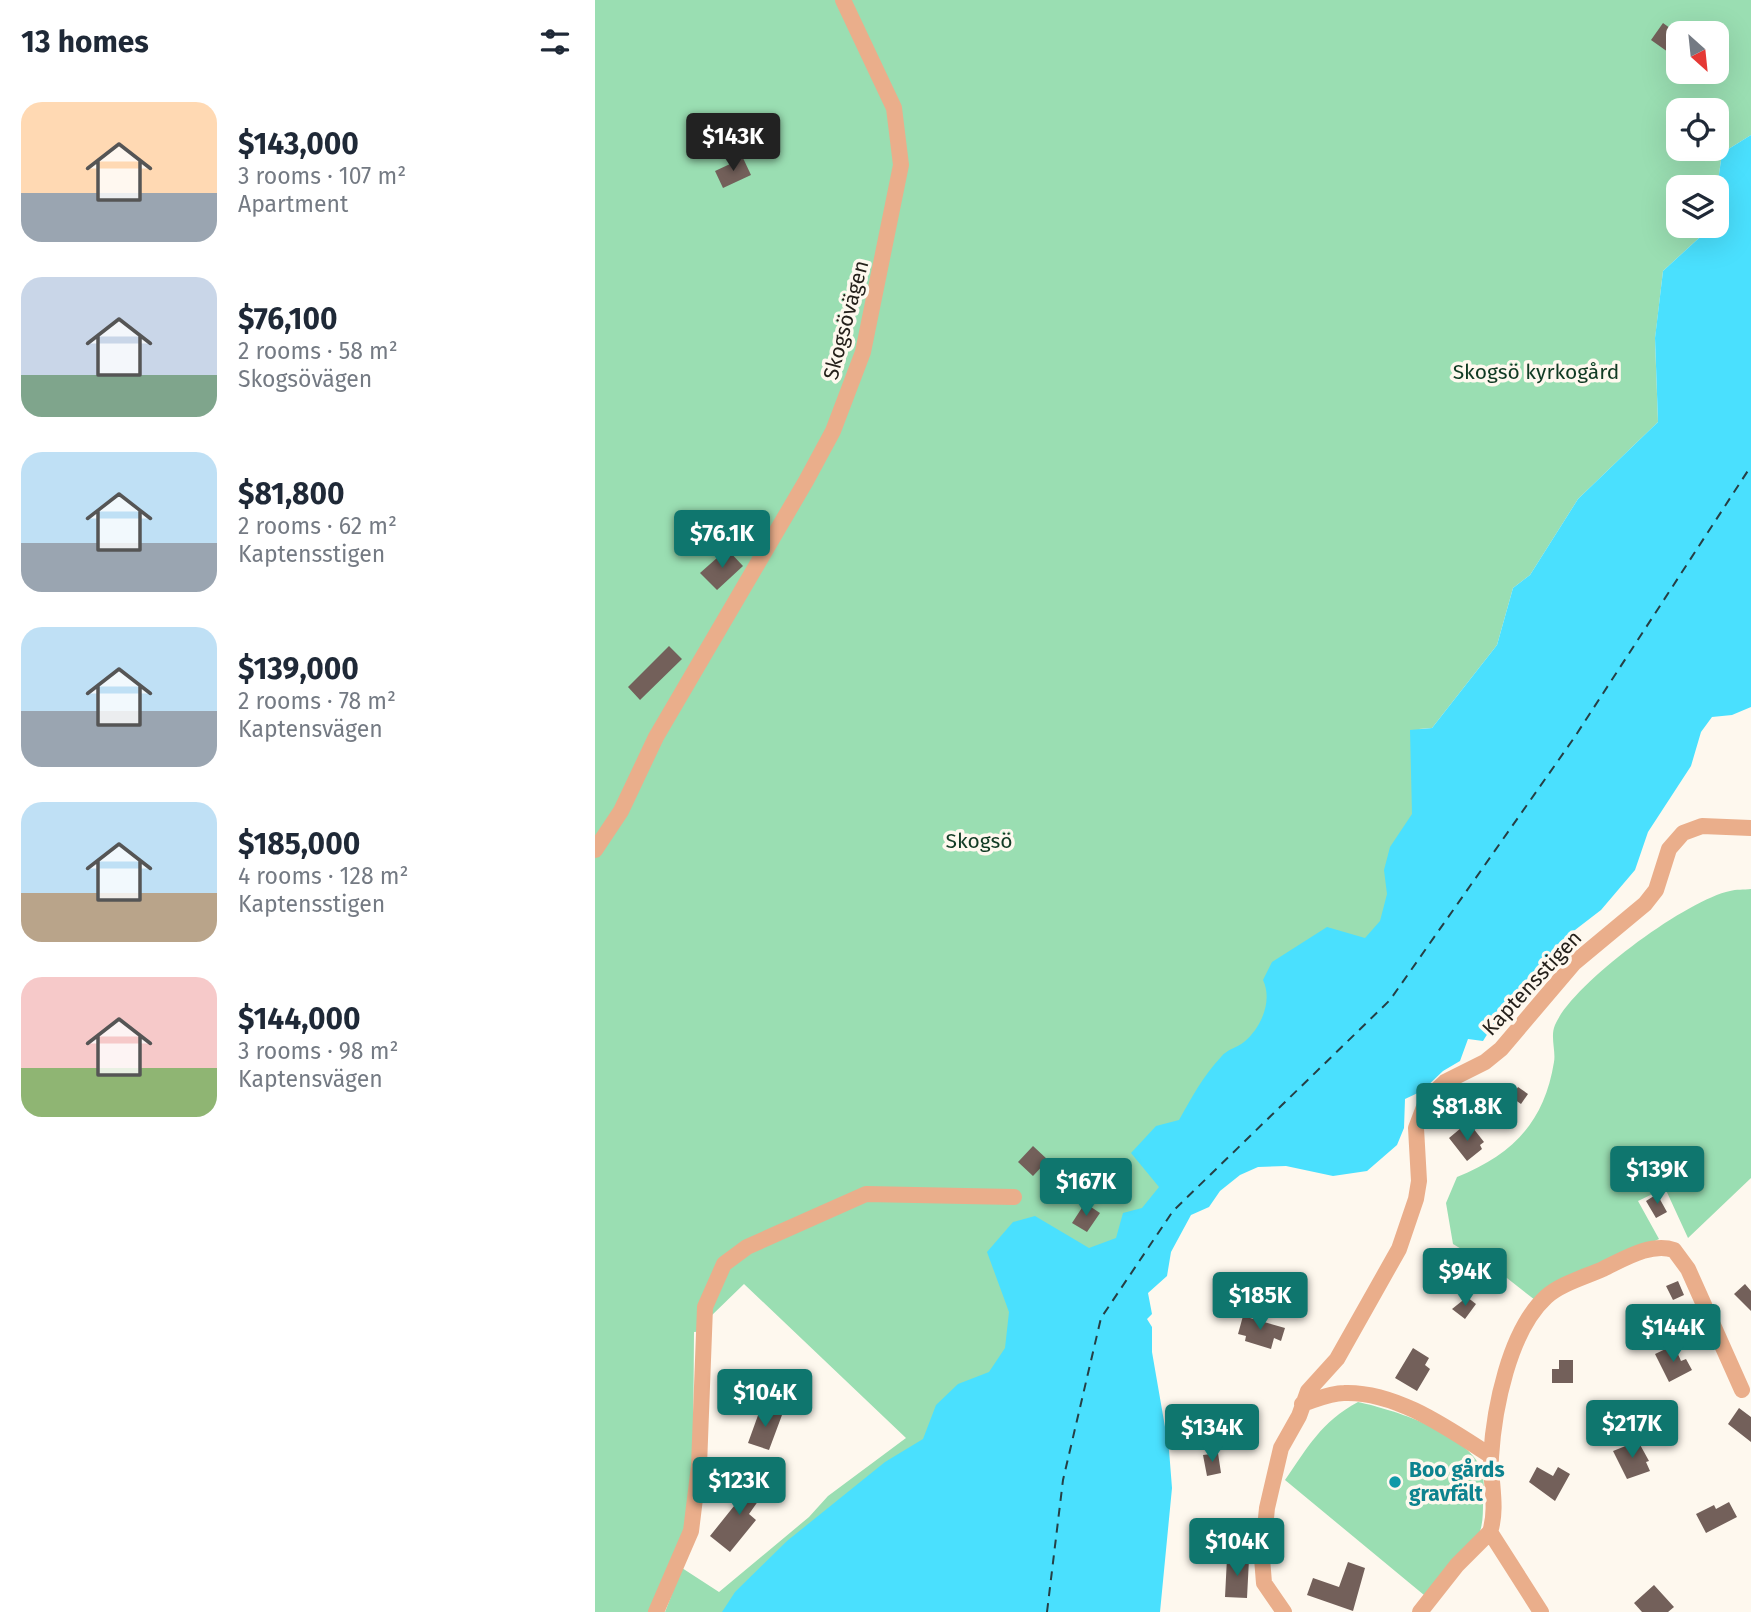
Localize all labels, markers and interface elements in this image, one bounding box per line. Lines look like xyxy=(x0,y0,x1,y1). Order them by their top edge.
north arrow xyxy=(1666,21,1729,84)
map controls xyxy=(1666,21,1729,238)
icon: filters xyxy=(536,23,574,61)
text: 13 homes xyxy=(21,24,149,60)
button: locate xyxy=(1666,98,1729,161)
pin: $143K xyxy=(684,114,782,173)
text: $143K xyxy=(702,122,764,150)
text: $143,000 xyxy=(238,126,359,162)
icon: home xyxy=(77,130,161,214)
text: 3 rooms · 107 m² xyxy=(238,162,406,190)
button: layers xyxy=(1666,175,1729,238)
text: Apartment xyxy=(238,190,348,218)
street label: Skogsövägen xyxy=(818,257,874,383)
text: $76,100 xyxy=(238,301,338,337)
icon: home xyxy=(77,305,161,389)
text: 2 rooms · 58 m² xyxy=(238,337,398,365)
park label: Skogsö kyrkogård xyxy=(1453,359,1619,385)
text: Skogsövägen xyxy=(238,365,372,393)
text: $81,800 xyxy=(238,476,345,512)
icon: home xyxy=(77,480,161,564)
pin: $76.1K xyxy=(665,510,779,570)
text: 2 rooms · 62 m² xyxy=(238,512,397,540)
text: $76.1K xyxy=(690,519,754,547)
text: Kaptensstigen xyxy=(238,540,385,568)
text: $139,000 xyxy=(238,651,359,687)
icon: home xyxy=(77,655,161,739)
text: 2 rooms · 78 m² xyxy=(238,687,396,715)
text: Kaptensvägen xyxy=(238,715,383,743)
text: $185,000 xyxy=(238,826,360,862)
park label: Skogsö xyxy=(945,828,1013,854)
icon: home xyxy=(77,830,161,914)
text: 4 rooms · 128 m² xyxy=(238,862,408,890)
text: Kaptensstigen xyxy=(238,890,385,918)
street label: Kaptensstigen xyxy=(1477,925,1587,1041)
text: $144,000 xyxy=(238,1001,361,1037)
icon: home xyxy=(77,1005,161,1089)
text: 3 rooms · 98 m² xyxy=(238,1037,398,1065)
text: Kaptensvägen xyxy=(238,1065,383,1093)
pin: $81.8K xyxy=(1410,1084,1524,1143)
text: $81.8K xyxy=(1432,1092,1502,1120)
pin: $139K xyxy=(1608,1146,1706,1206)
text: $139K xyxy=(1626,1155,1688,1183)
pin: $167K xyxy=(1037,1158,1135,1218)
text: $167K xyxy=(1056,1167,1116,1195)
pin: $94K xyxy=(1424,1248,1506,1308)
text: $94K xyxy=(1439,1257,1491,1285)
pin: $185K xyxy=(1211,1272,1309,1332)
text: $185K xyxy=(1229,1281,1291,1309)
pin: $144K xyxy=(1624,1304,1722,1364)
text: $144K xyxy=(1641,1313,1705,1341)
pin: $104K xyxy=(716,1370,814,1429)
text: $104K xyxy=(733,1378,797,1406)
pin: $217K xyxy=(1583,1400,1681,1460)
pin: $134K xyxy=(1163,1404,1261,1464)
text: $217K xyxy=(1602,1409,1662,1437)
text: $134K xyxy=(1181,1413,1243,1441)
place label: Boo gårds gravfält xyxy=(1409,1457,1505,1507)
pin: $123K xyxy=(690,1458,788,1517)
text: $123K xyxy=(709,1466,769,1494)
marker: Boo gårds gravfält xyxy=(1387,1474,1403,1490)
pin: $104K xyxy=(1188,1518,1286,1578)
text: $104K xyxy=(1205,1527,1269,1555)

